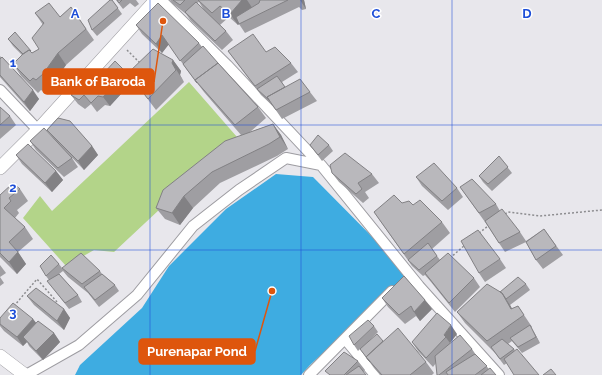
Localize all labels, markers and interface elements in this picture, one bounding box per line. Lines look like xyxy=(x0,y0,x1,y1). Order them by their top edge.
text: A xyxy=(71,6,80,21)
text: B xyxy=(222,6,231,21)
text: C xyxy=(372,6,381,21)
text: D xyxy=(522,6,532,21)
text: 1 xyxy=(10,55,17,70)
callout: Bank of Baroda xyxy=(43,69,154,94)
text: Bank of Baroda xyxy=(51,74,146,89)
text: 2 xyxy=(9,180,17,195)
text: 3 xyxy=(9,305,17,320)
callout: Purenapar Pond xyxy=(139,339,255,364)
text: Purenapar Pond xyxy=(147,344,247,359)

